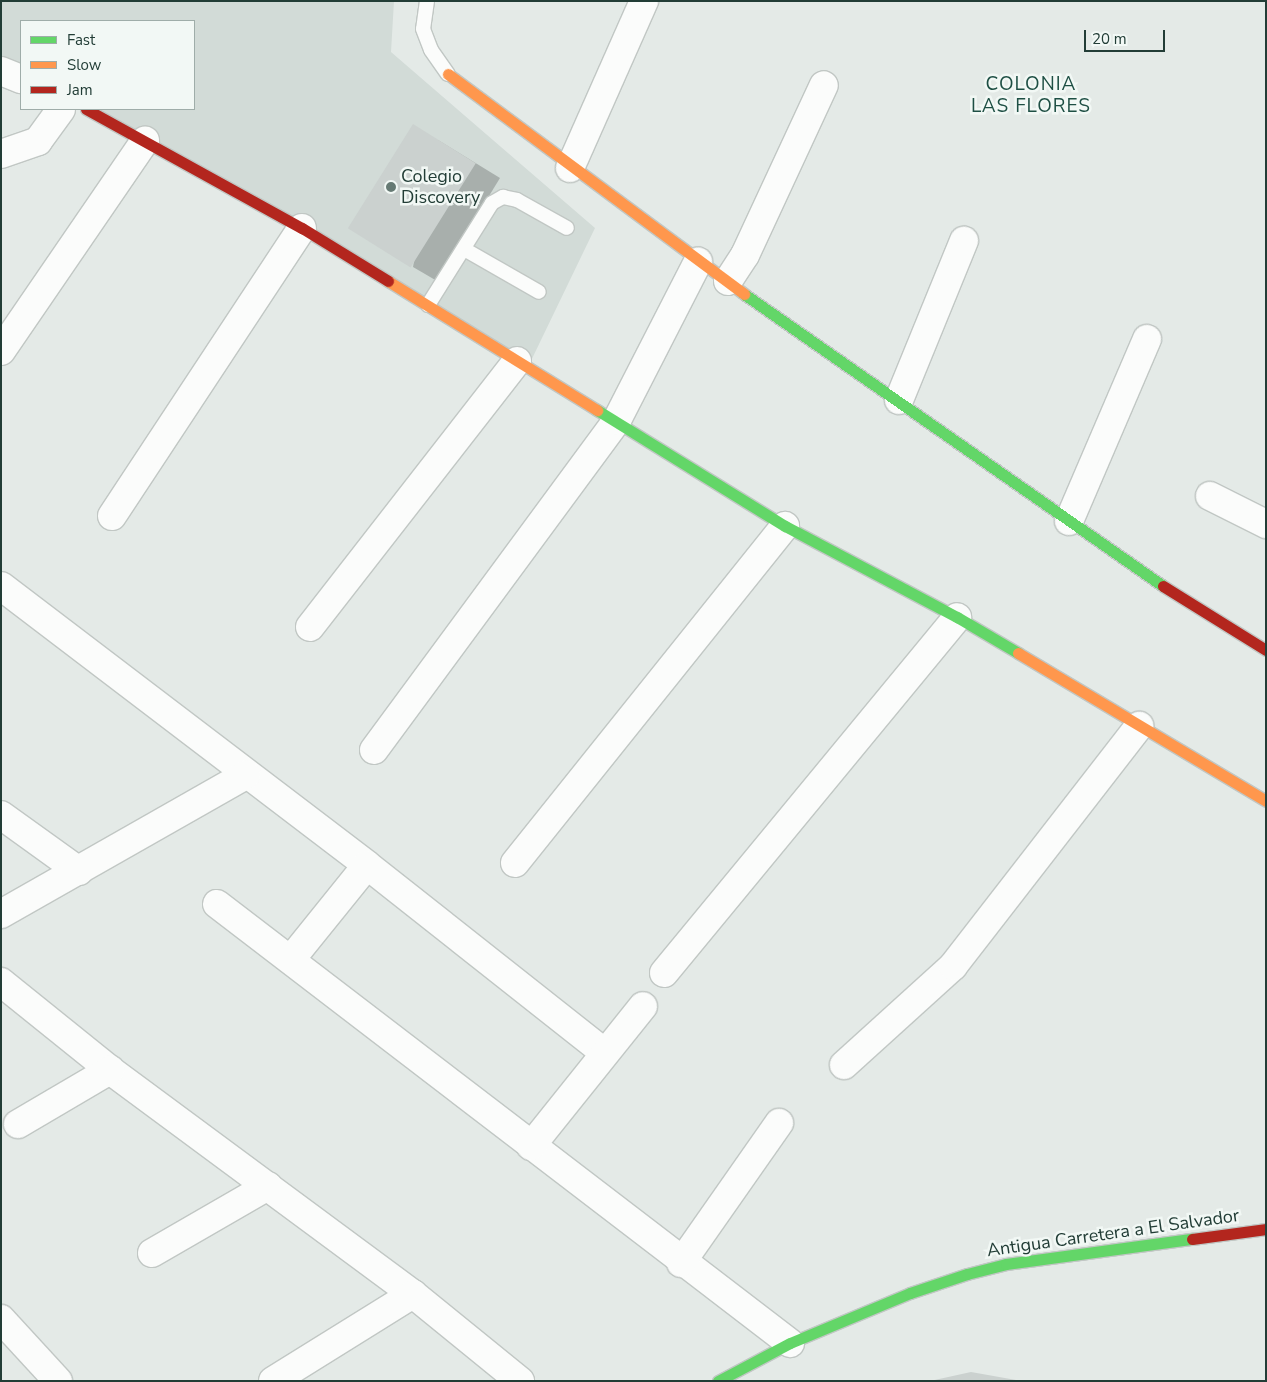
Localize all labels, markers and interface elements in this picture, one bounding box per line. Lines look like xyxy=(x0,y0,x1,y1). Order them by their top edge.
legend xyxy=(20,20,195,110)
scale bar xyxy=(1087,20,1168,52)
text: 20 m xyxy=(1092,29,1127,49)
text: Fast xyxy=(67,30,95,50)
text: Slow xyxy=(67,55,101,75)
district label: COLONIA LAS FLORES xyxy=(970,74,1092,118)
text: Jam xyxy=(67,80,93,100)
place label: Colegio Discovery xyxy=(401,166,480,208)
marker: Colegio Discovery xyxy=(385,181,397,193)
street label: Antigua Carretera a El Salvador xyxy=(985,1205,1241,1261)

